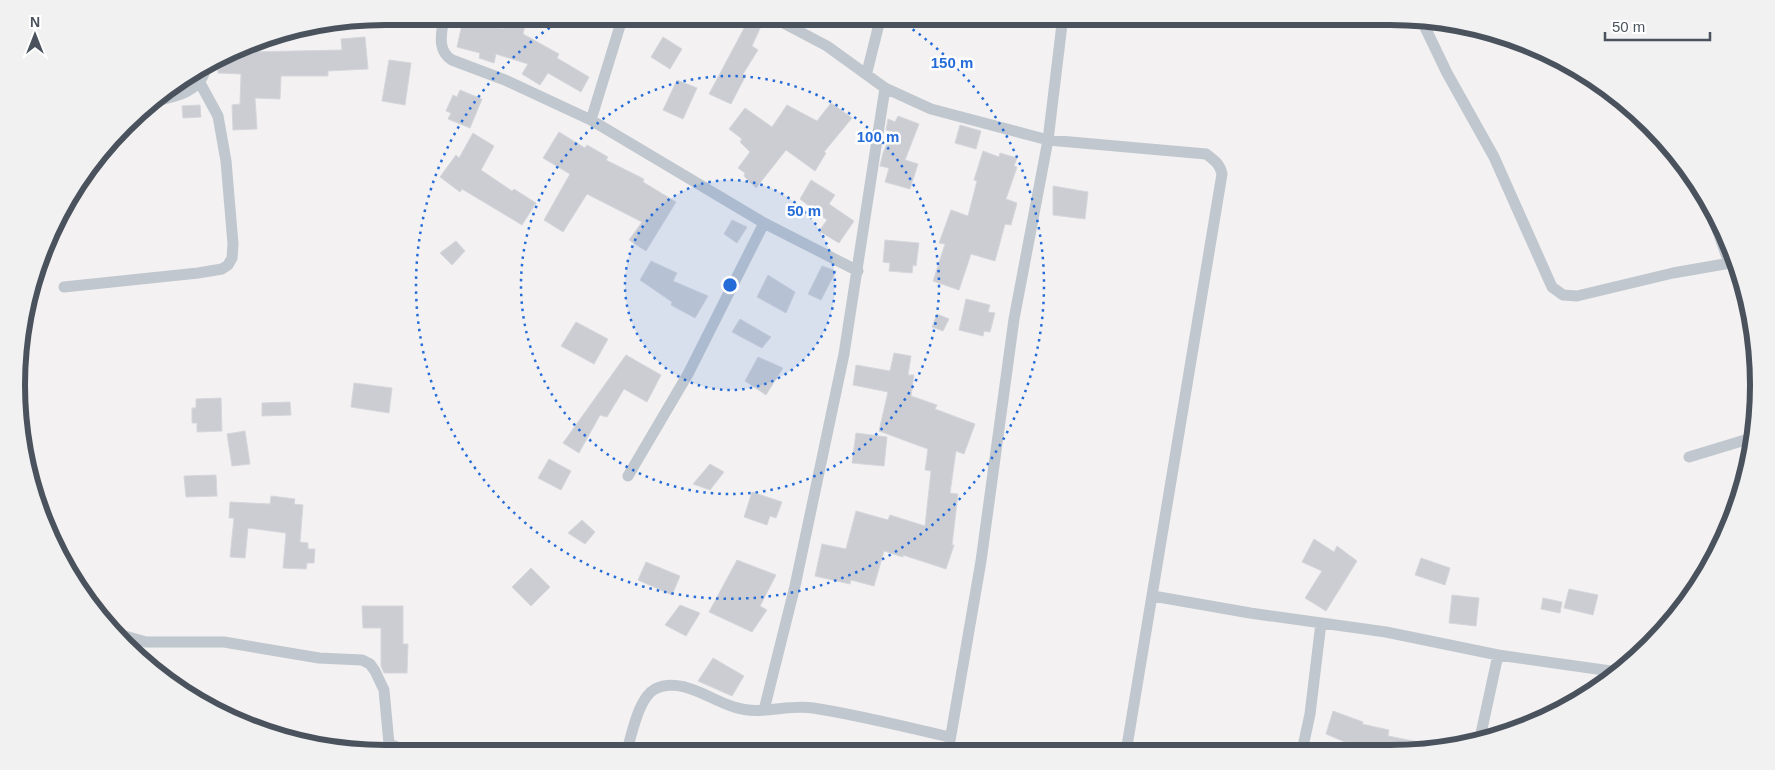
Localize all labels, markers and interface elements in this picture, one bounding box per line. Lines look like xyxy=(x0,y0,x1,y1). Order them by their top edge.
north arrow xyxy=(10,10,60,60)
scale bar xyxy=(1605,10,1710,42)
text: N xyxy=(30,14,40,30)
text: 50 m xyxy=(1612,18,1645,35)
text: 150 m xyxy=(931,54,973,71)
text: 100 m xyxy=(857,128,899,145)
text: 50 m xyxy=(787,202,821,219)
centre of rings xyxy=(721,276,739,294)

